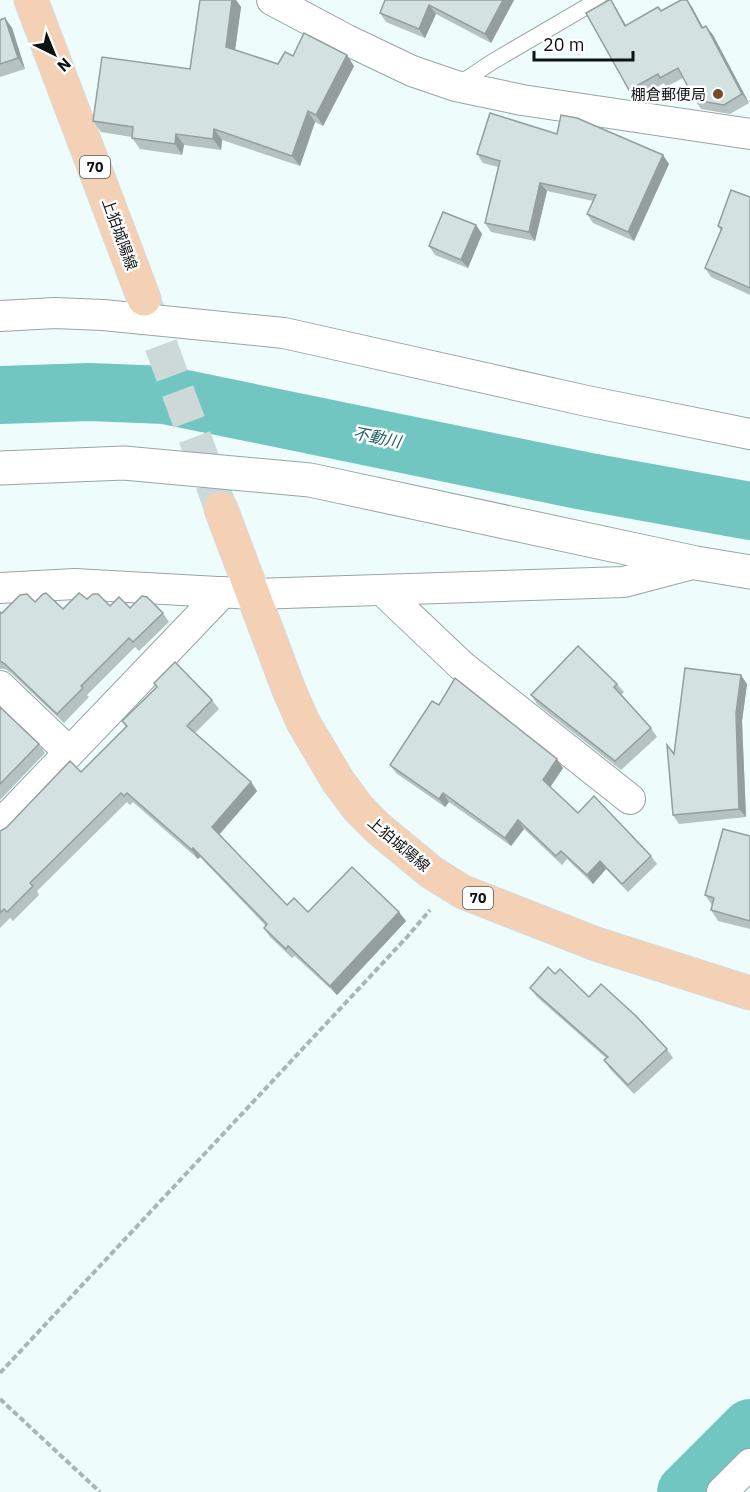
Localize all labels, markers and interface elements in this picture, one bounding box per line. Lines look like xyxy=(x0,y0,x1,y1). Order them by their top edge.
north arrow xyxy=(24,24,84,84)
scale bar xyxy=(534,24,633,62)
text: 20 m xyxy=(543,33,585,56)
text: N xyxy=(53,54,75,76)
place label: 棚倉郵便局 xyxy=(631,85,706,104)
marker: 棚倉郵便局 xyxy=(711,87,725,101)
road number: 70 xyxy=(80,156,110,178)
street label: 上狛城陽線 xyxy=(98,196,142,272)
water label: 不動川 xyxy=(352,423,404,452)
street label: 上狛城陽線 xyxy=(364,813,434,875)
road number: 70 xyxy=(463,887,493,909)

